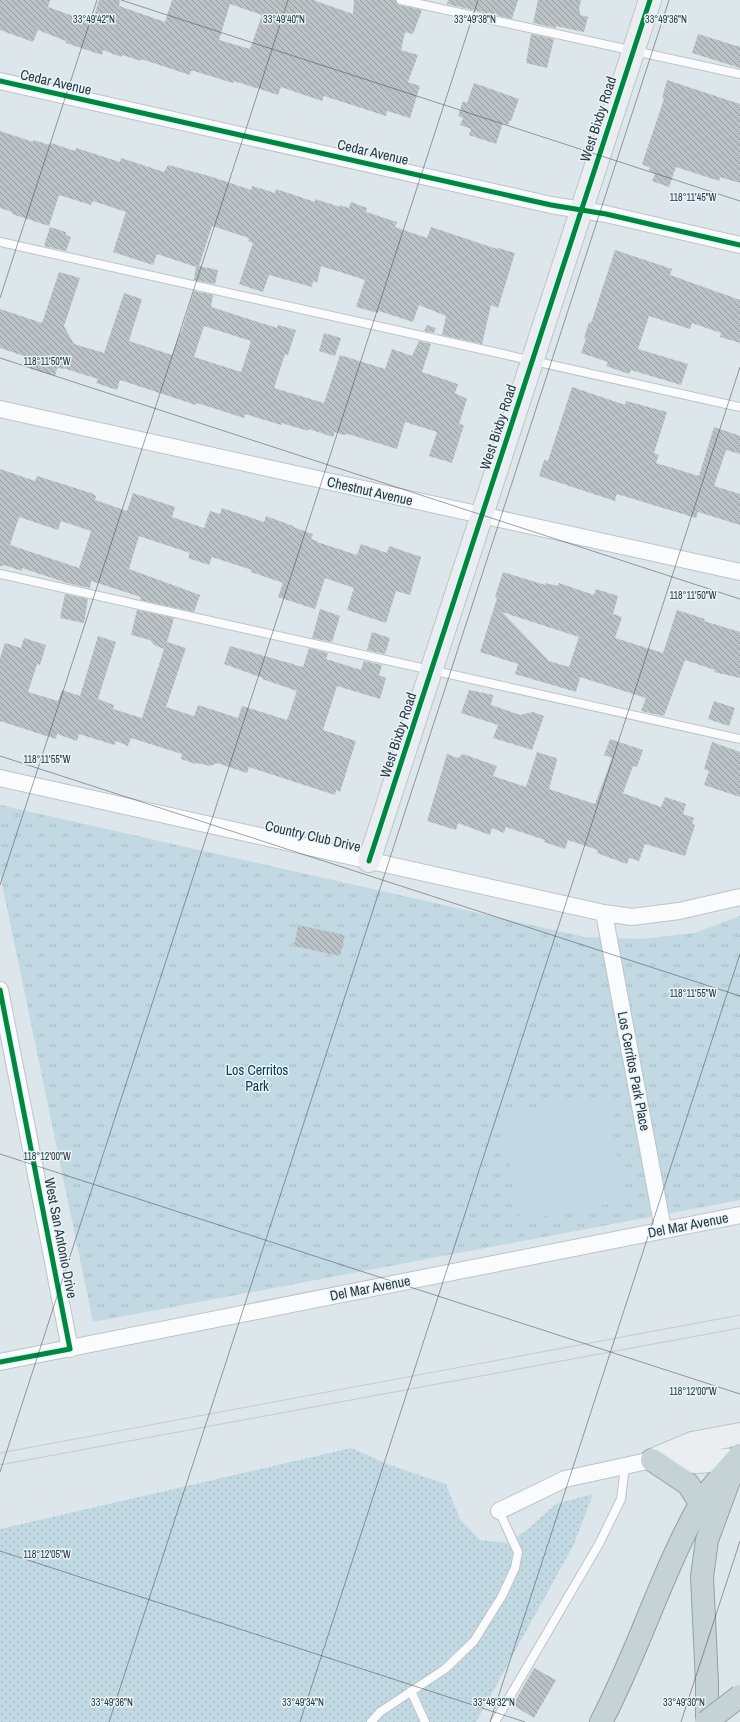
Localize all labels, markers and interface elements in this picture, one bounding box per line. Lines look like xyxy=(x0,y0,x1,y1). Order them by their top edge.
text: 33°49'42"N xyxy=(73,13,115,26)
text: 33°49'40"N xyxy=(263,13,305,26)
text: 33°49'38"N xyxy=(454,13,496,26)
text: 33°49'36"N xyxy=(645,13,687,26)
street label: Cedar Avenue xyxy=(19,65,93,99)
street label: West Bixby Road xyxy=(576,74,620,164)
street label: Cedar Avenue xyxy=(336,135,410,169)
text: 118°11'45"W xyxy=(670,191,717,204)
text: 118°11'50"W xyxy=(24,355,71,368)
street label: West Bixby Road xyxy=(476,382,520,472)
street label: Chestnut Avenue xyxy=(325,472,415,510)
text: 118°11'50"W xyxy=(670,589,717,602)
street label: West Bixby Road xyxy=(376,690,420,780)
text: 118°11'55"W xyxy=(24,753,71,766)
street label: Country Club Drive xyxy=(263,816,363,856)
text: 118°11'55"W xyxy=(670,987,717,1000)
street label: Los Cerritos Park Place xyxy=(614,1010,654,1132)
park label: Los Cerritos Park xyxy=(226,1061,289,1095)
text: 118°12'00"W xyxy=(23,1150,71,1163)
street label: West San Antonio Drive xyxy=(40,1176,82,1300)
street label: Del Mar Avenue xyxy=(646,1208,730,1242)
street label: Del Mar Avenue xyxy=(328,1271,412,1305)
text: 118°12'00"W xyxy=(669,1385,717,1398)
text: 118°12'05"W xyxy=(23,1548,71,1561)
text: 33°49'36"N xyxy=(91,1696,133,1709)
text: 33°49'34"N xyxy=(282,1696,324,1709)
text: 33°49'32"N xyxy=(473,1696,515,1709)
text: 33°49'30"N xyxy=(663,1696,705,1709)

